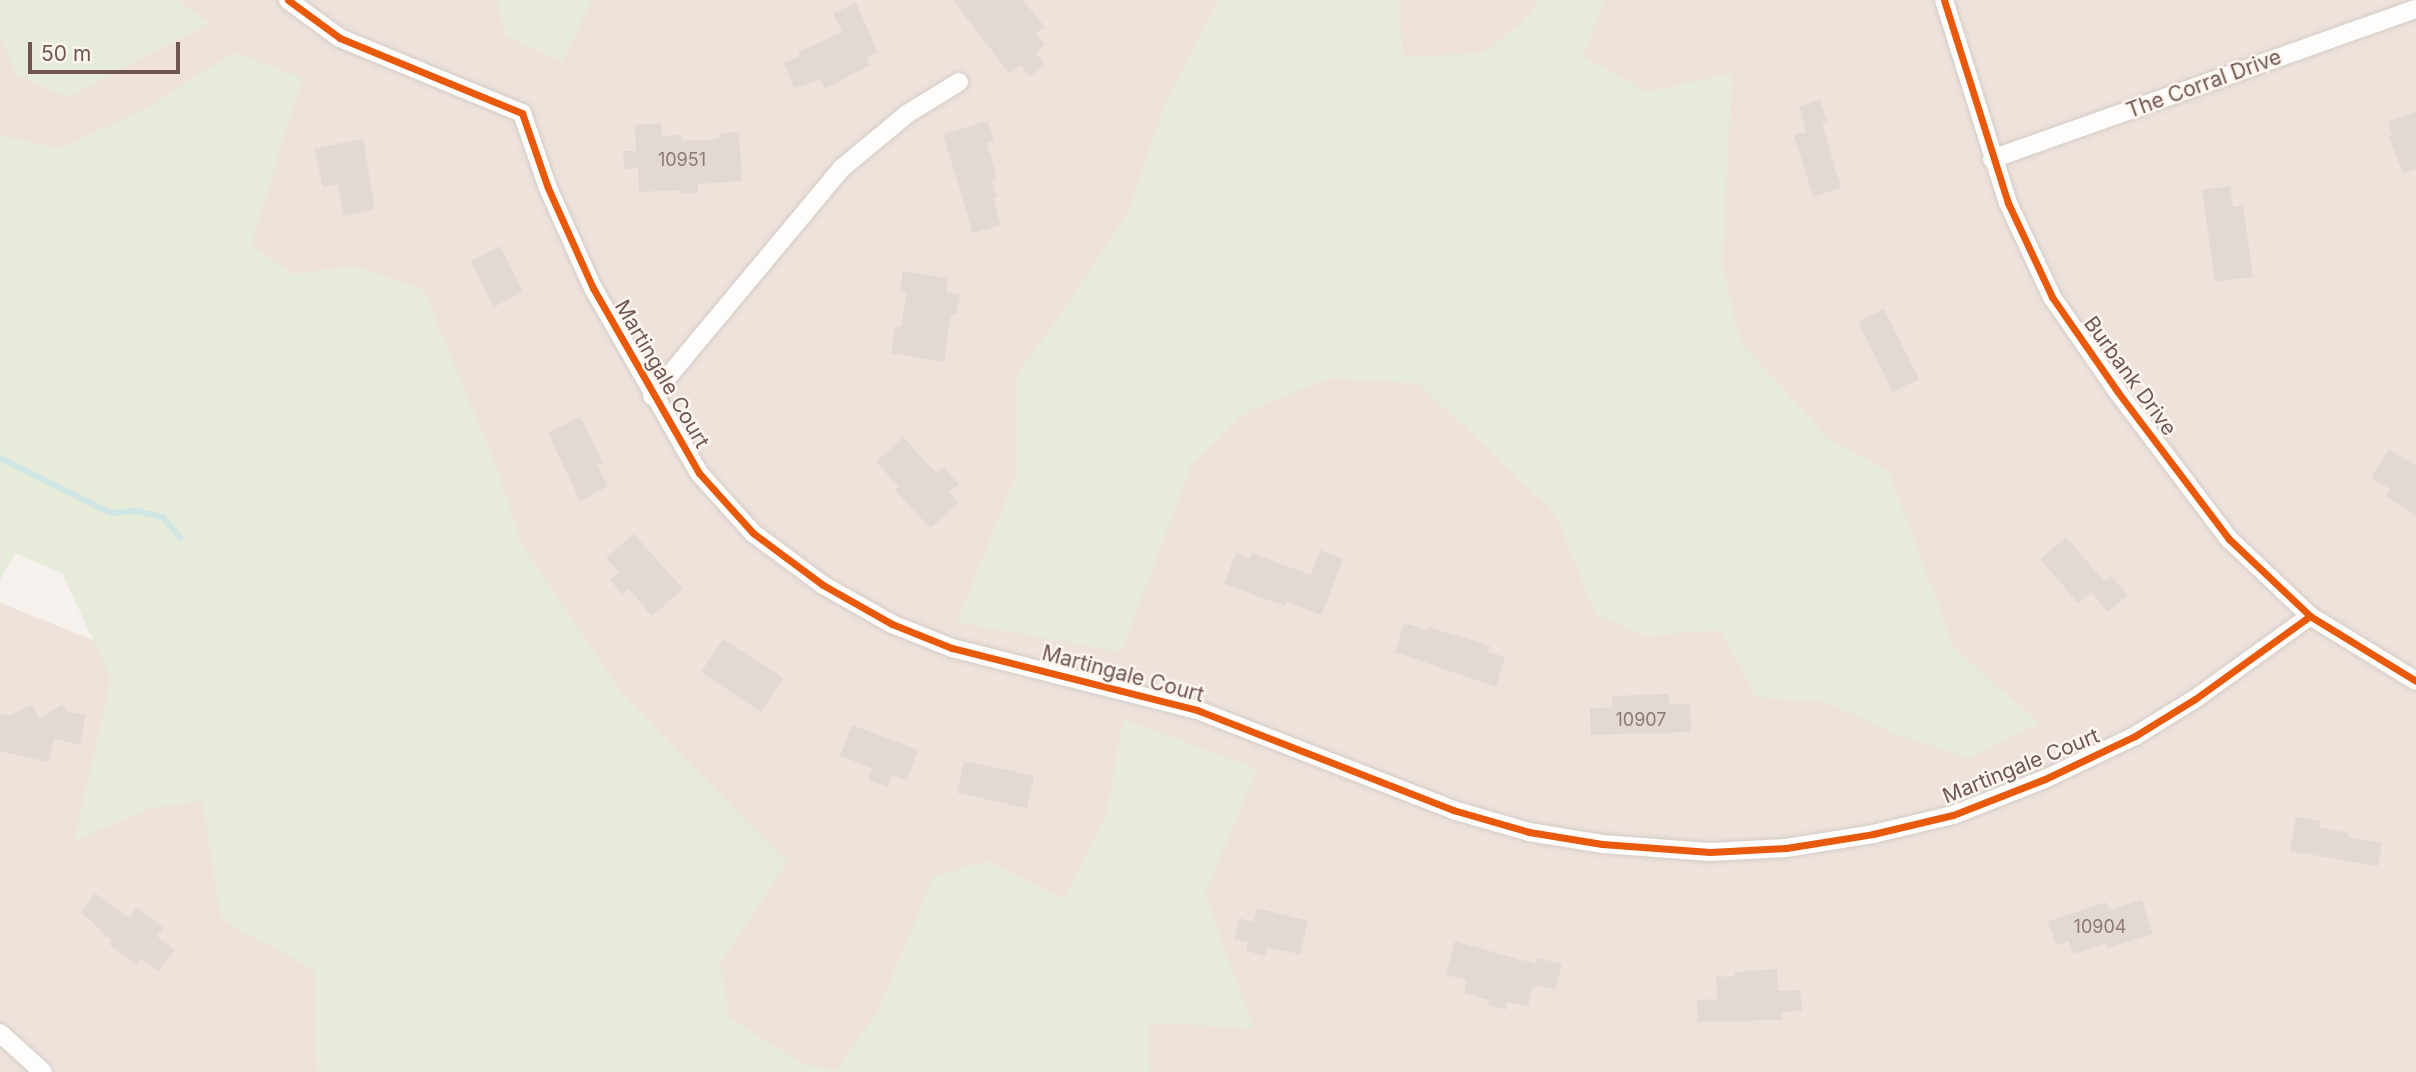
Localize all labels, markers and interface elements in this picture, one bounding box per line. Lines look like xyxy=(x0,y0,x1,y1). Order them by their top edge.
scale bar xyxy=(32,28,184,72)
text: 50 m xyxy=(41,41,91,66)
street label: The Corral Drive xyxy=(2123,44,2285,124)
house number: 10951 xyxy=(658,149,706,171)
street label: Martingale Court xyxy=(609,296,715,452)
street label: Burbank Drive xyxy=(2078,311,2182,441)
street label: Martingale Court xyxy=(1039,640,1207,708)
house number: 10907 xyxy=(1615,709,1667,731)
street label: Martingale Court xyxy=(1939,723,2103,809)
house number: 10904 xyxy=(2074,916,2126,938)

